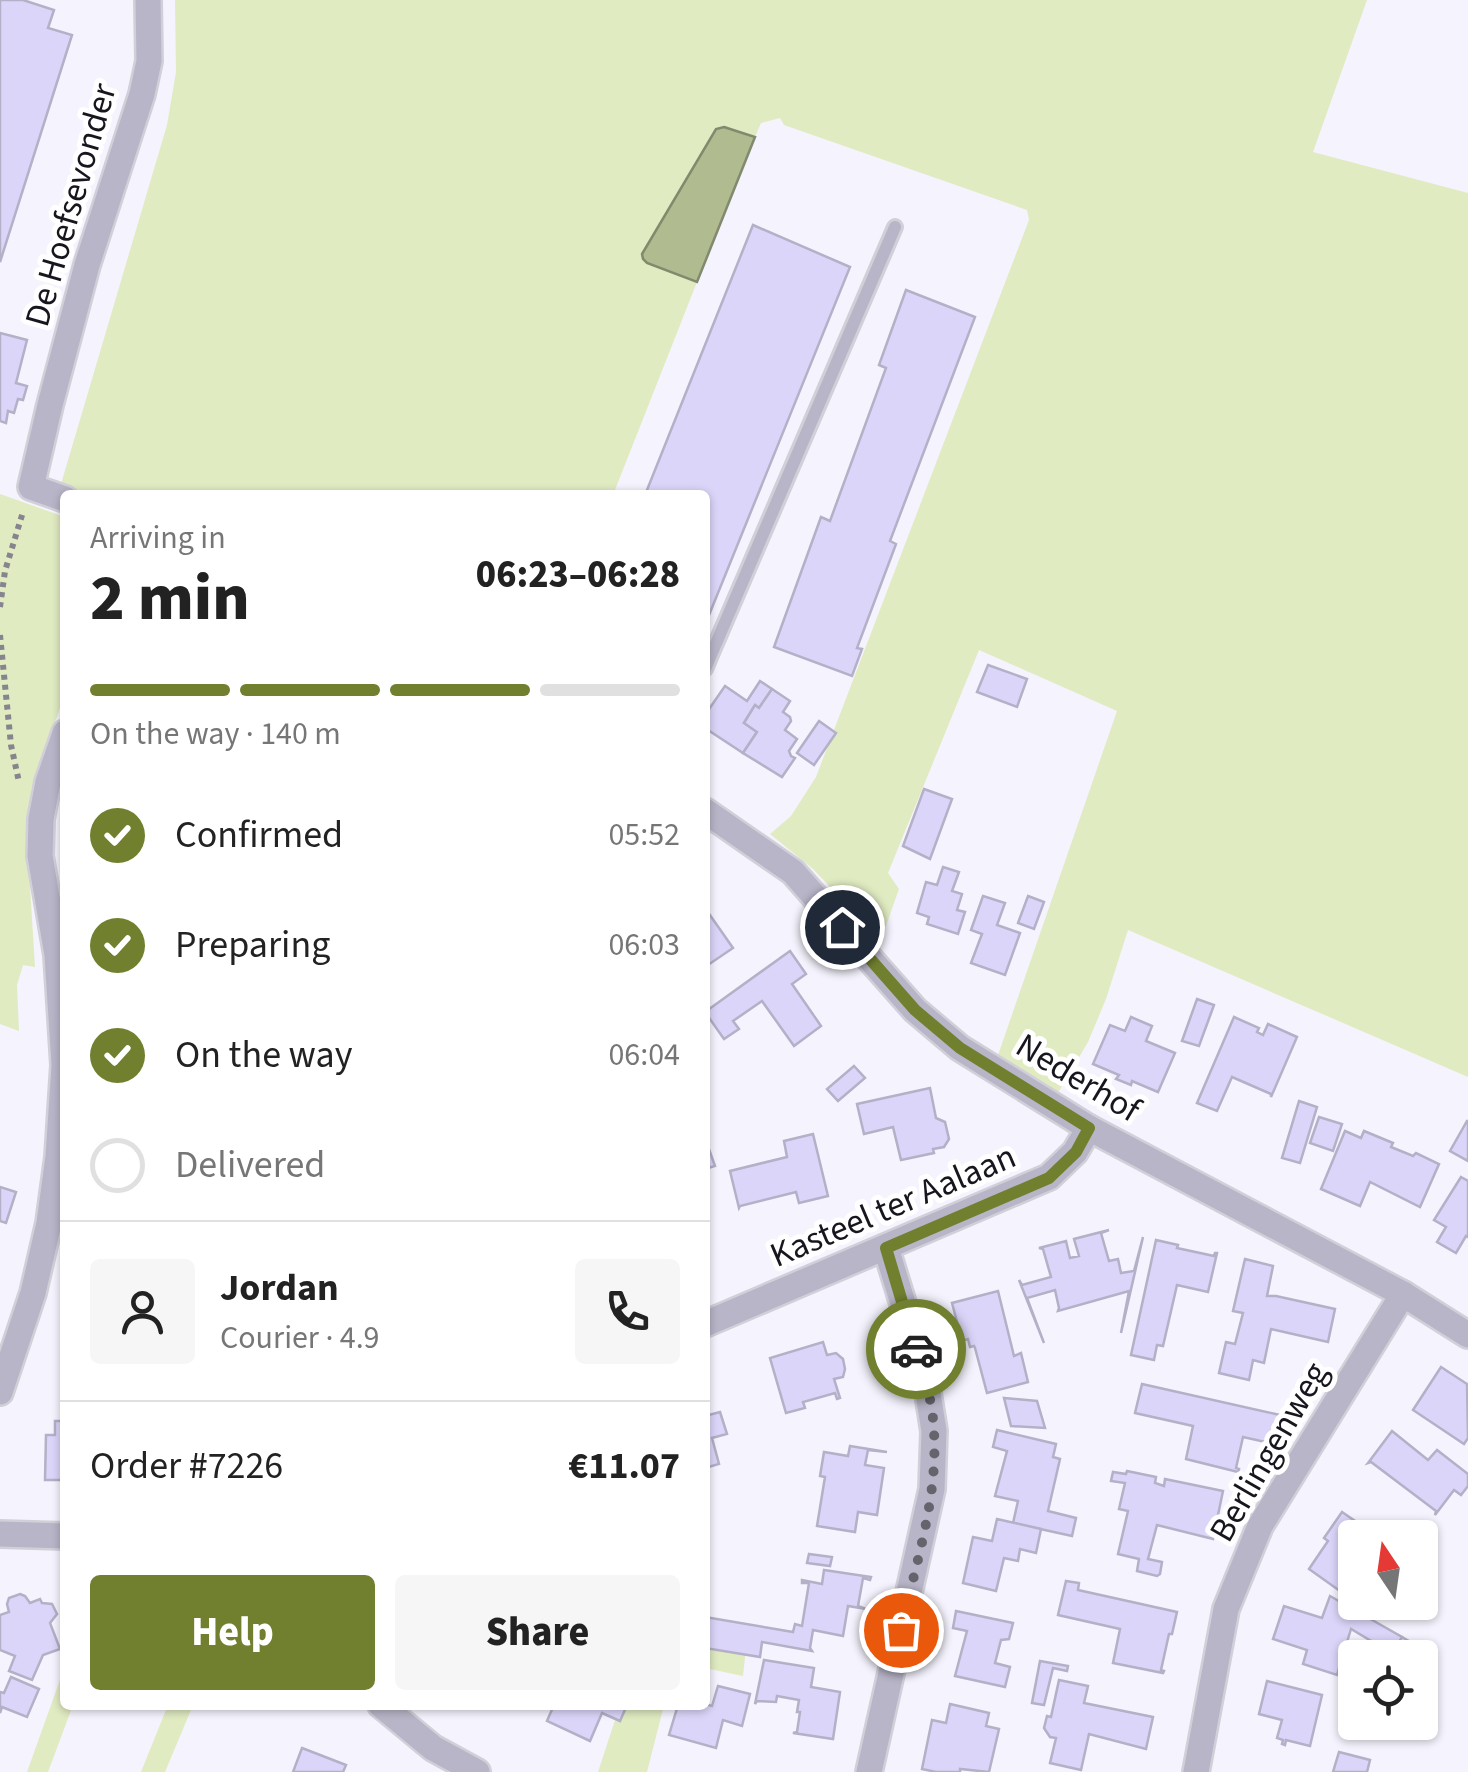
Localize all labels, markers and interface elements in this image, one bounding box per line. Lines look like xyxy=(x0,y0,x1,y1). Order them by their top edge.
street label: De Hoefsevonder xyxy=(12,77,130,332)
text: Arriving in xyxy=(90,515,226,561)
text: 06:23–06:28 xyxy=(476,548,680,602)
text: 2 min xyxy=(90,552,250,645)
text: On the way · 140 m xyxy=(90,711,341,757)
icon: check xyxy=(90,808,145,863)
text: Confirmed xyxy=(175,808,343,862)
text: 05:52 xyxy=(608,812,680,858)
pin xyxy=(800,885,885,970)
icon: home xyxy=(815,900,870,955)
icon: check xyxy=(90,918,145,973)
text: Preparing xyxy=(175,918,330,972)
text: 06:03 xyxy=(608,922,680,968)
street label: Nederhof xyxy=(1006,1021,1151,1136)
icon: check xyxy=(90,1028,145,1083)
text: On the way xyxy=(175,1028,352,1082)
text: 06:04 xyxy=(608,1032,680,1078)
street label: Kasteel ter Aalaan xyxy=(762,1132,1024,1280)
text: Delivered xyxy=(175,1138,325,1192)
button: person xyxy=(90,1259,195,1364)
button: phone xyxy=(575,1259,680,1364)
text: Jordan xyxy=(220,1261,339,1315)
courier xyxy=(866,1299,966,1399)
text: Courier · 4.9 xyxy=(220,1315,380,1361)
icon: car xyxy=(889,1322,944,1377)
street label: Berlingenweg xyxy=(1197,1353,1341,1551)
text: Order #7226 xyxy=(90,1439,283,1493)
text: €11.07 xyxy=(568,1439,680,1493)
north arrow xyxy=(1338,1520,1438,1620)
map controls xyxy=(1338,1520,1438,1740)
button: Help xyxy=(90,1575,375,1690)
button: Share xyxy=(395,1575,680,1690)
pin xyxy=(859,1588,944,1673)
icon: bag xyxy=(874,1603,929,1658)
button: locate xyxy=(1338,1640,1438,1740)

